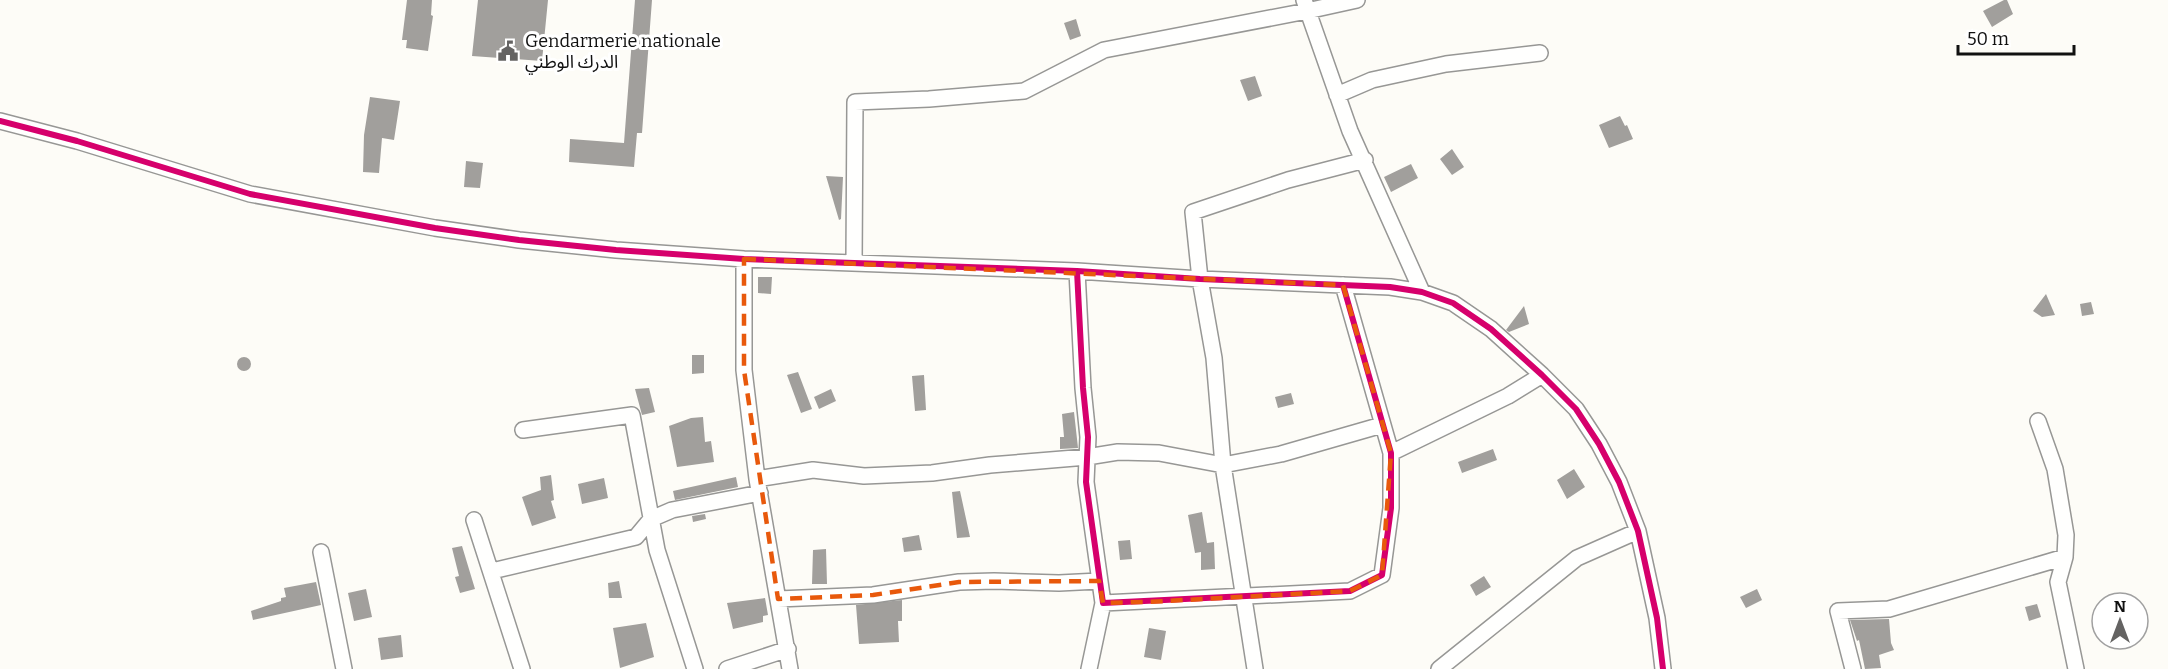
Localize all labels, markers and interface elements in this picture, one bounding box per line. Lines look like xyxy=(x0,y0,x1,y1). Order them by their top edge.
scale bar xyxy=(1958,18,2074,56)
text: 50 m xyxy=(1967,28,2009,50)
place label: Gendarmerie nationale الدرك الوطني xyxy=(525,30,721,75)
public building icon: Gendarmerie nationale الدرك الوطني xyxy=(496,39,520,63)
north arrow xyxy=(2090,591,2150,651)
text: N xyxy=(2114,597,2126,616)

